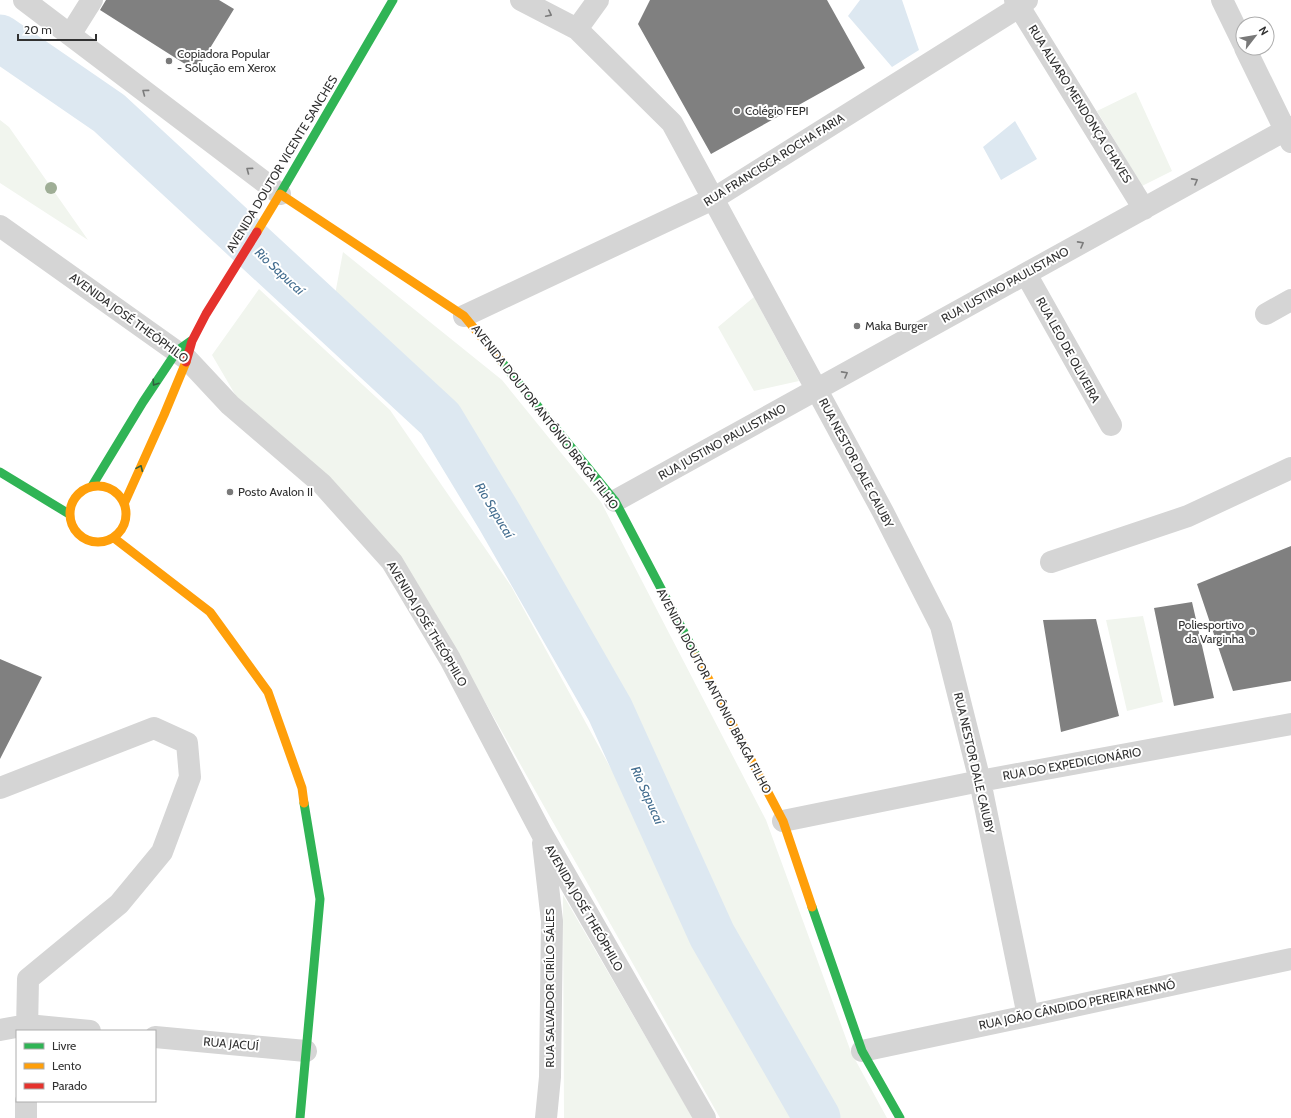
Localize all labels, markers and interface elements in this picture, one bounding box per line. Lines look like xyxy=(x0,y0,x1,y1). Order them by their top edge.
one-way arrow xyxy=(545,10,552,17)
scale bar xyxy=(18,16,96,42)
north arrow xyxy=(1235,16,1275,56)
text: 20 m xyxy=(24,22,52,37)
street label: RUA ALVARO MENDONÇA CHAVES xyxy=(1025,22,1135,186)
text: N xyxy=(1256,24,1272,38)
place label: Copiadora Popular - Solução em Xerox xyxy=(177,46,276,75)
marker: Copiadora Popular - Solução em Xerox xyxy=(164,56,174,66)
street label: AVENIDA DOUTOR VICENTE SANCHES xyxy=(223,73,341,255)
one-way arrow xyxy=(143,90,150,97)
place label: Colégio FEPI xyxy=(745,103,809,118)
marker: Colégio FEPI xyxy=(732,106,742,116)
street label: RUA FRANCISCA ROCHA FARIA xyxy=(701,110,847,209)
one-way arrow xyxy=(246,167,253,175)
one-way arrow xyxy=(1191,178,1198,185)
one-way arrow xyxy=(1077,241,1084,248)
street label: RUA JUSTINO PAULISTANO xyxy=(938,243,1071,326)
water label: Rio Sapucaí xyxy=(252,244,309,299)
street label: AVENIDA JOSÉ THEÓPHILO xyxy=(67,269,192,366)
street label: RUA LEO DE OLIVEIRA xyxy=(1033,294,1104,406)
place label: Maka Burger xyxy=(865,318,927,333)
street label: AVENIDA DOUTOR ANTÔNIO BRAGA FILHO xyxy=(469,321,622,512)
marker: Maka Burger xyxy=(852,321,862,331)
one-way arrow xyxy=(841,371,848,379)
one-way arrow xyxy=(153,379,160,386)
street label: RUA NESTOR DALE CAIUBY xyxy=(816,395,897,530)
street label: RUA JUSTINO PAULISTANO xyxy=(655,400,788,483)
one-way arrow xyxy=(135,465,143,473)
water label: Rio Sapucaí xyxy=(472,479,518,542)
place label: Posto Avalon II xyxy=(238,484,313,499)
marker: Posto Avalon II xyxy=(225,487,235,497)
street label: AVENIDA JOSÉ THEÓPHILO xyxy=(384,558,471,689)
street label: AVENIDA DOUTOR ANTÔNIO BRAGA FILHO xyxy=(654,586,775,796)
place label: Poliesportivo da Varginha xyxy=(1178,617,1244,646)
marker: Poliesportivo da Varginha xyxy=(1247,627,1257,637)
street label: RUA NESTOR DALE CAIUBY xyxy=(951,691,998,835)
street label: RUA DO EXPEDICIONÁRIO xyxy=(1001,744,1142,783)
water label: Rio Sapucaí xyxy=(628,764,668,828)
street label: AVENIDA JOSÉ THEÓPHILO xyxy=(542,842,627,974)
street label: RUA SALVADOR CIRÍLO SÁLES xyxy=(542,908,557,1068)
street label: RUA JOÃO CÂNDIDO PEREIRA RENNÓ xyxy=(977,976,1177,1033)
legend xyxy=(16,1030,156,1102)
street label: RUA JACUÍ xyxy=(203,1034,259,1053)
text: Livre xyxy=(52,1038,76,1053)
text: Lento xyxy=(52,1058,82,1073)
text: Parado xyxy=(52,1078,88,1093)

